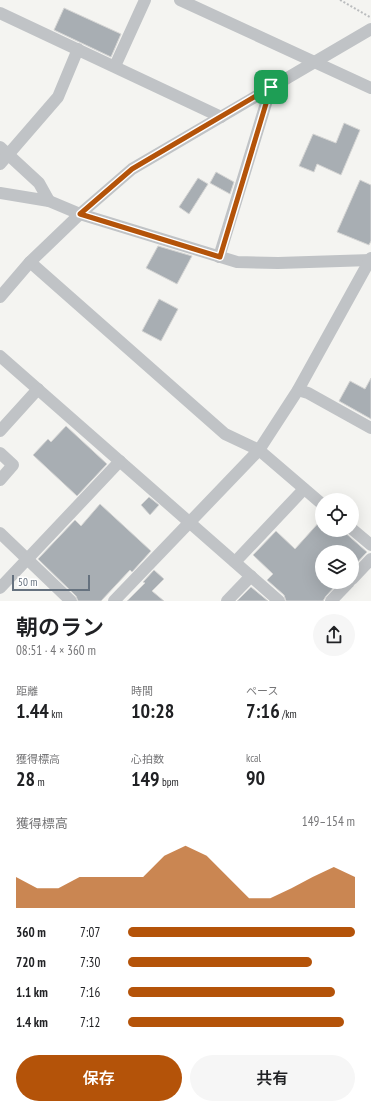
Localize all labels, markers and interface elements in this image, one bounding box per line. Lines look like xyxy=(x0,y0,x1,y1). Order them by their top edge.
pin xyxy=(254,70,288,104)
icon: arrive xyxy=(260,76,282,98)
map controls xyxy=(315,493,359,589)
button: locate xyxy=(315,493,359,537)
button: layers xyxy=(315,545,359,589)
scale bar xyxy=(12,573,90,592)
text: 50 m xyxy=(18,575,37,589)
text: 朝のラン xyxy=(16,613,104,641)
button: share xyxy=(313,614,355,656)
text: 08:51 · 4 × 360 m xyxy=(16,642,96,659)
text: 距離 xyxy=(16,684,38,698)
text: 時間 xyxy=(131,684,153,698)
text: ペース xyxy=(246,684,278,698)
text: 1.44 xyxy=(16,698,49,724)
text: 10:28 xyxy=(131,698,174,724)
text: 7:16 xyxy=(246,698,280,724)
text: km xyxy=(49,707,63,721)
text: /km xyxy=(280,707,297,721)
text: kcal xyxy=(246,751,261,765)
text: 獲得標高 xyxy=(16,752,60,766)
text: 心拍数 xyxy=(131,752,164,766)
text: 90 xyxy=(246,765,265,791)
text: 28 xyxy=(16,766,35,792)
text: 149 xyxy=(131,766,160,792)
text: m xyxy=(35,775,45,789)
text: bpm xyxy=(160,775,179,789)
text: 149–154 m xyxy=(302,813,355,830)
text: 獲得標高 xyxy=(16,815,68,832)
text: 360 m xyxy=(16,924,46,941)
text: 7:07 xyxy=(80,924,100,941)
text: 720 m xyxy=(16,954,46,971)
text: 7:30 xyxy=(80,954,100,971)
text: 1.1 km xyxy=(16,984,48,1001)
text: 7:16 xyxy=(80,984,100,1001)
text: 1.4 km xyxy=(16,1014,48,1031)
text: 7:12 xyxy=(80,1014,100,1031)
button: 保存 xyxy=(16,1055,182,1101)
button: 共有 xyxy=(190,1055,355,1101)

